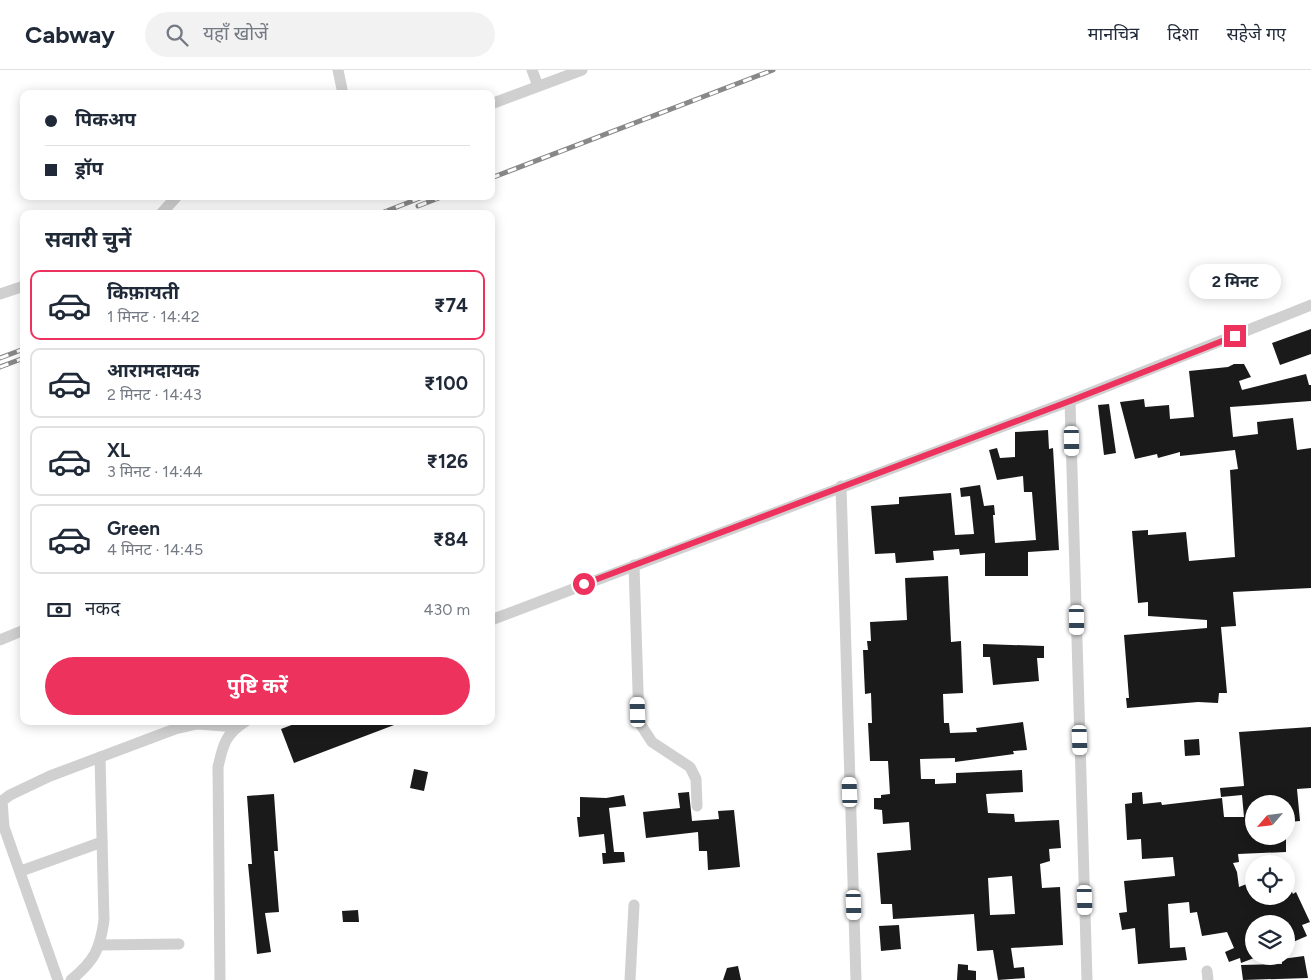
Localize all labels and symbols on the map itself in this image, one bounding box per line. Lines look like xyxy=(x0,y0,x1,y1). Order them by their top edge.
callout: 2 मिनट xyxy=(1189,264,1281,298)
route end xyxy=(1224,325,1246,347)
car xyxy=(1064,426,1079,456)
route start xyxy=(573,573,595,595)
car xyxy=(1069,605,1084,635)
car xyxy=(629,697,646,727)
car xyxy=(1071,725,1088,755)
car xyxy=(841,777,858,807)
north arrow xyxy=(1245,795,1295,845)
car xyxy=(1076,885,1093,915)
car xyxy=(845,890,862,920)

